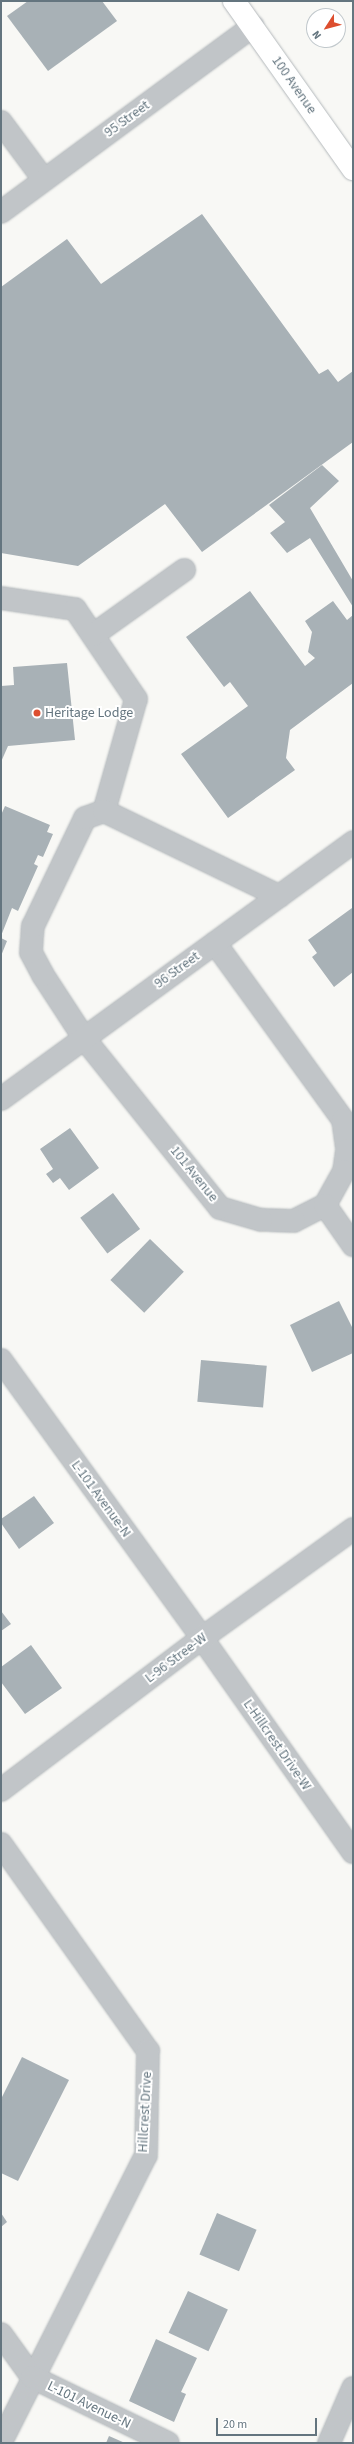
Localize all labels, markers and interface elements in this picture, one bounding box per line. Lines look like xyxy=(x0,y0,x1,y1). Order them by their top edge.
north arrow xyxy=(306,8,346,48)
text: N xyxy=(308,27,325,42)
street label: 100 Avenue xyxy=(268,53,320,117)
street label: 95 Street xyxy=(101,97,153,141)
place label: Heritage Lodge xyxy=(45,705,133,721)
marker: Heritage Lodge xyxy=(32,708,42,718)
street label: 96 Street xyxy=(151,948,203,992)
street label: 101 Avenue xyxy=(166,1143,222,1205)
street label: L-101 Avenue-N xyxy=(68,1457,134,1541)
street label: L-96 Stree-W xyxy=(142,1629,210,1687)
street label: L-Hillcrest Drive-W xyxy=(239,1696,315,1794)
street label: Hillcrest Drive xyxy=(134,2071,156,2153)
street label: L-101 Avenue-N xyxy=(45,2378,133,2432)
scale bar xyxy=(218,2410,319,2436)
text: 20 m xyxy=(223,2416,247,2433)

